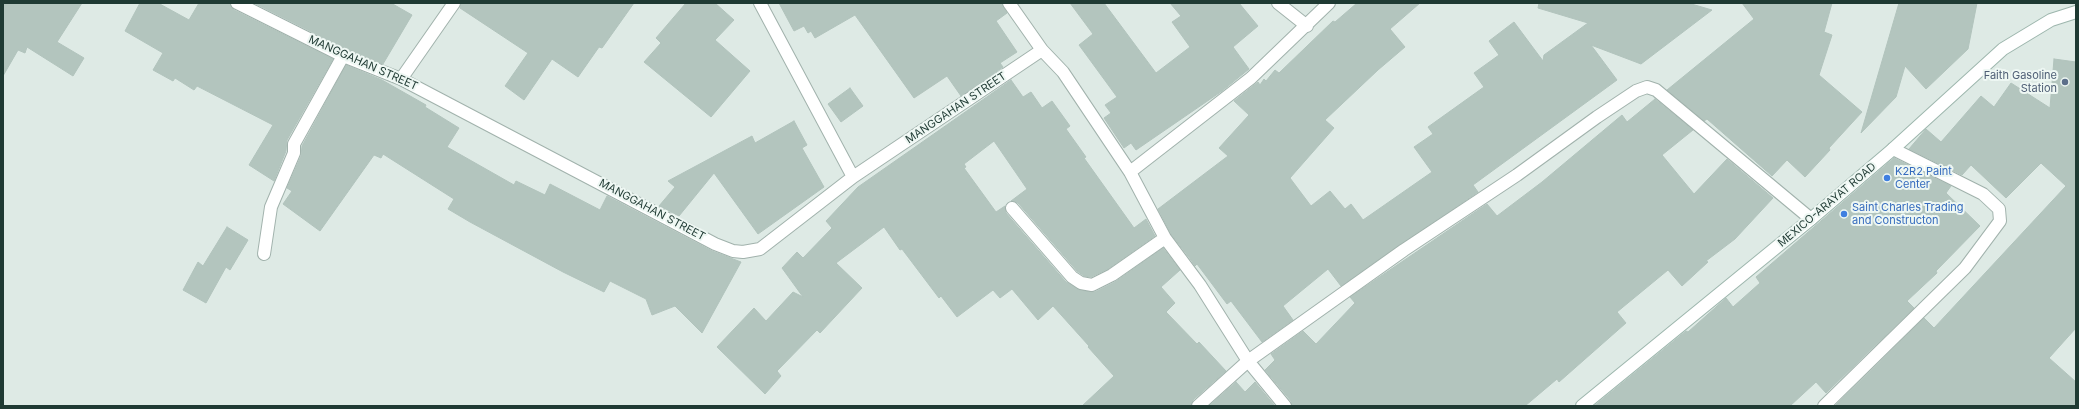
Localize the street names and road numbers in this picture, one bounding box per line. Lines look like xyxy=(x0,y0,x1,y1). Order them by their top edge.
street label: MANGGAHAN STREET xyxy=(306,33,420,93)
street label: MANGGAHAN STREET xyxy=(903,69,1009,147)
street label: MEXICO-ARAYAT ROAD xyxy=(1775,160,1879,250)
street label: MANGGAHAN STREET xyxy=(597,176,707,244)

